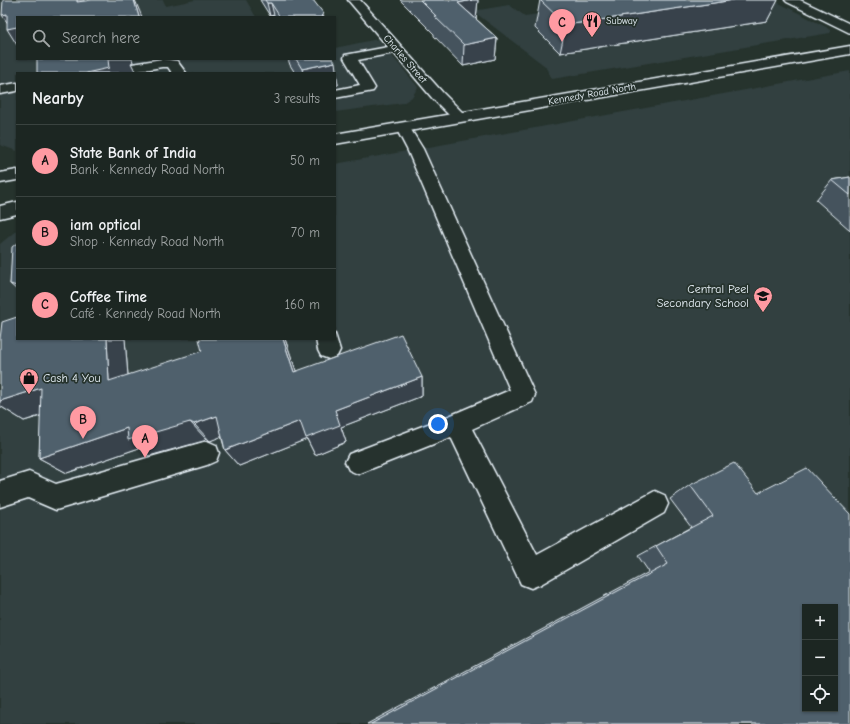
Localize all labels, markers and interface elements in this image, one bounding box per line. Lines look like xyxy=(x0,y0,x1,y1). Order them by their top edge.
pin: C xyxy=(549,9,575,42)
restaurant icon: Subway xyxy=(581,10,603,38)
place label: Subway xyxy=(606,15,638,27)
search box xyxy=(16,16,336,60)
icon: search xyxy=(30,27,52,49)
text: Search here xyxy=(62,29,140,47)
street label: Charles Street xyxy=(381,32,430,87)
street label: Kennedy Road North xyxy=(547,80,637,108)
text: Nearby xyxy=(32,89,83,108)
text: 3 results xyxy=(274,91,320,106)
text: State Bank of India xyxy=(70,144,196,162)
text: A xyxy=(41,153,49,168)
text: 50 m xyxy=(290,153,320,168)
text: Bank · Kennedy Road North xyxy=(70,162,225,177)
text: iam optical xyxy=(70,216,141,234)
text: B xyxy=(41,225,49,240)
text: 70 m xyxy=(291,225,320,240)
text: Shop · Kennedy Road North xyxy=(70,234,224,249)
place label: Central Peel Secondary School xyxy=(657,282,749,310)
school or university icon: Central Peel Secondary School xyxy=(752,285,774,313)
text: Coffee Time xyxy=(70,288,147,306)
text: C xyxy=(41,297,49,312)
text: 160 m xyxy=(285,297,320,312)
text: Café · Kennedy Road North xyxy=(70,306,221,321)
shop icon: Cash 4 You xyxy=(18,367,40,395)
place label: Cash 4 You xyxy=(43,371,101,385)
pin: B xyxy=(70,406,96,439)
your location xyxy=(428,414,448,434)
pin: A xyxy=(132,425,158,458)
map controls xyxy=(802,604,838,712)
button: + xyxy=(802,604,838,640)
button: − xyxy=(802,640,838,676)
button: locate xyxy=(802,676,838,712)

